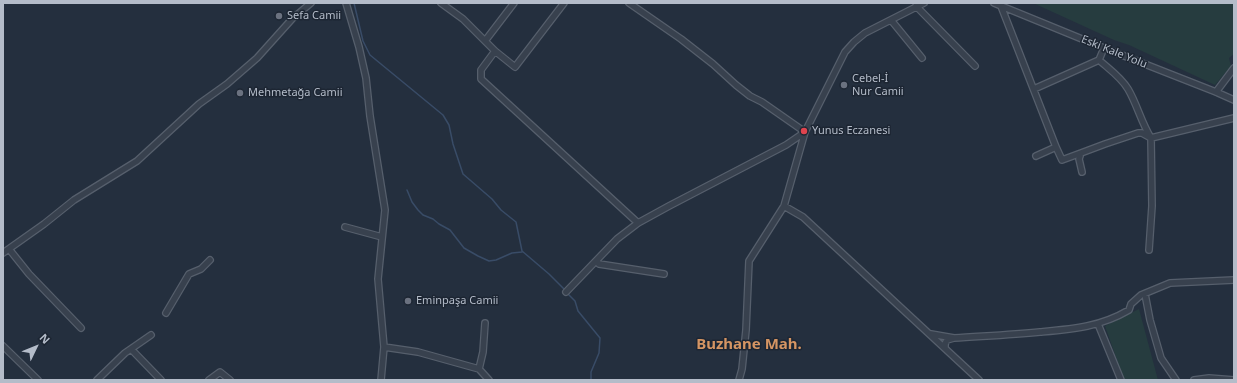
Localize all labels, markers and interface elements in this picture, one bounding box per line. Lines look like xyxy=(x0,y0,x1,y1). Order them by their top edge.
place label: Sefa Camii xyxy=(287,9,341,23)
marker: Sefa Camii xyxy=(274,11,284,21)
street label: Eski Kale Yolu xyxy=(1079,33,1149,71)
place label: Cebel-İ Nur Camii xyxy=(852,72,904,98)
marker: Cebel-İ Nur Camii xyxy=(839,80,849,90)
place label: Mehmetağa Camii xyxy=(248,86,342,100)
marker: Mehmetağa Camii xyxy=(235,88,245,98)
place label: Yunus Eczanesi xyxy=(812,124,890,138)
marker: Yunus Eczanesi xyxy=(799,126,809,136)
place label: Eminpaşa Camii xyxy=(416,294,498,308)
marker: Eminpaşa Camii xyxy=(403,296,413,306)
north arrow xyxy=(16,327,56,367)
text: N xyxy=(37,330,54,347)
district label: Buzhane Mah. xyxy=(696,336,802,354)

